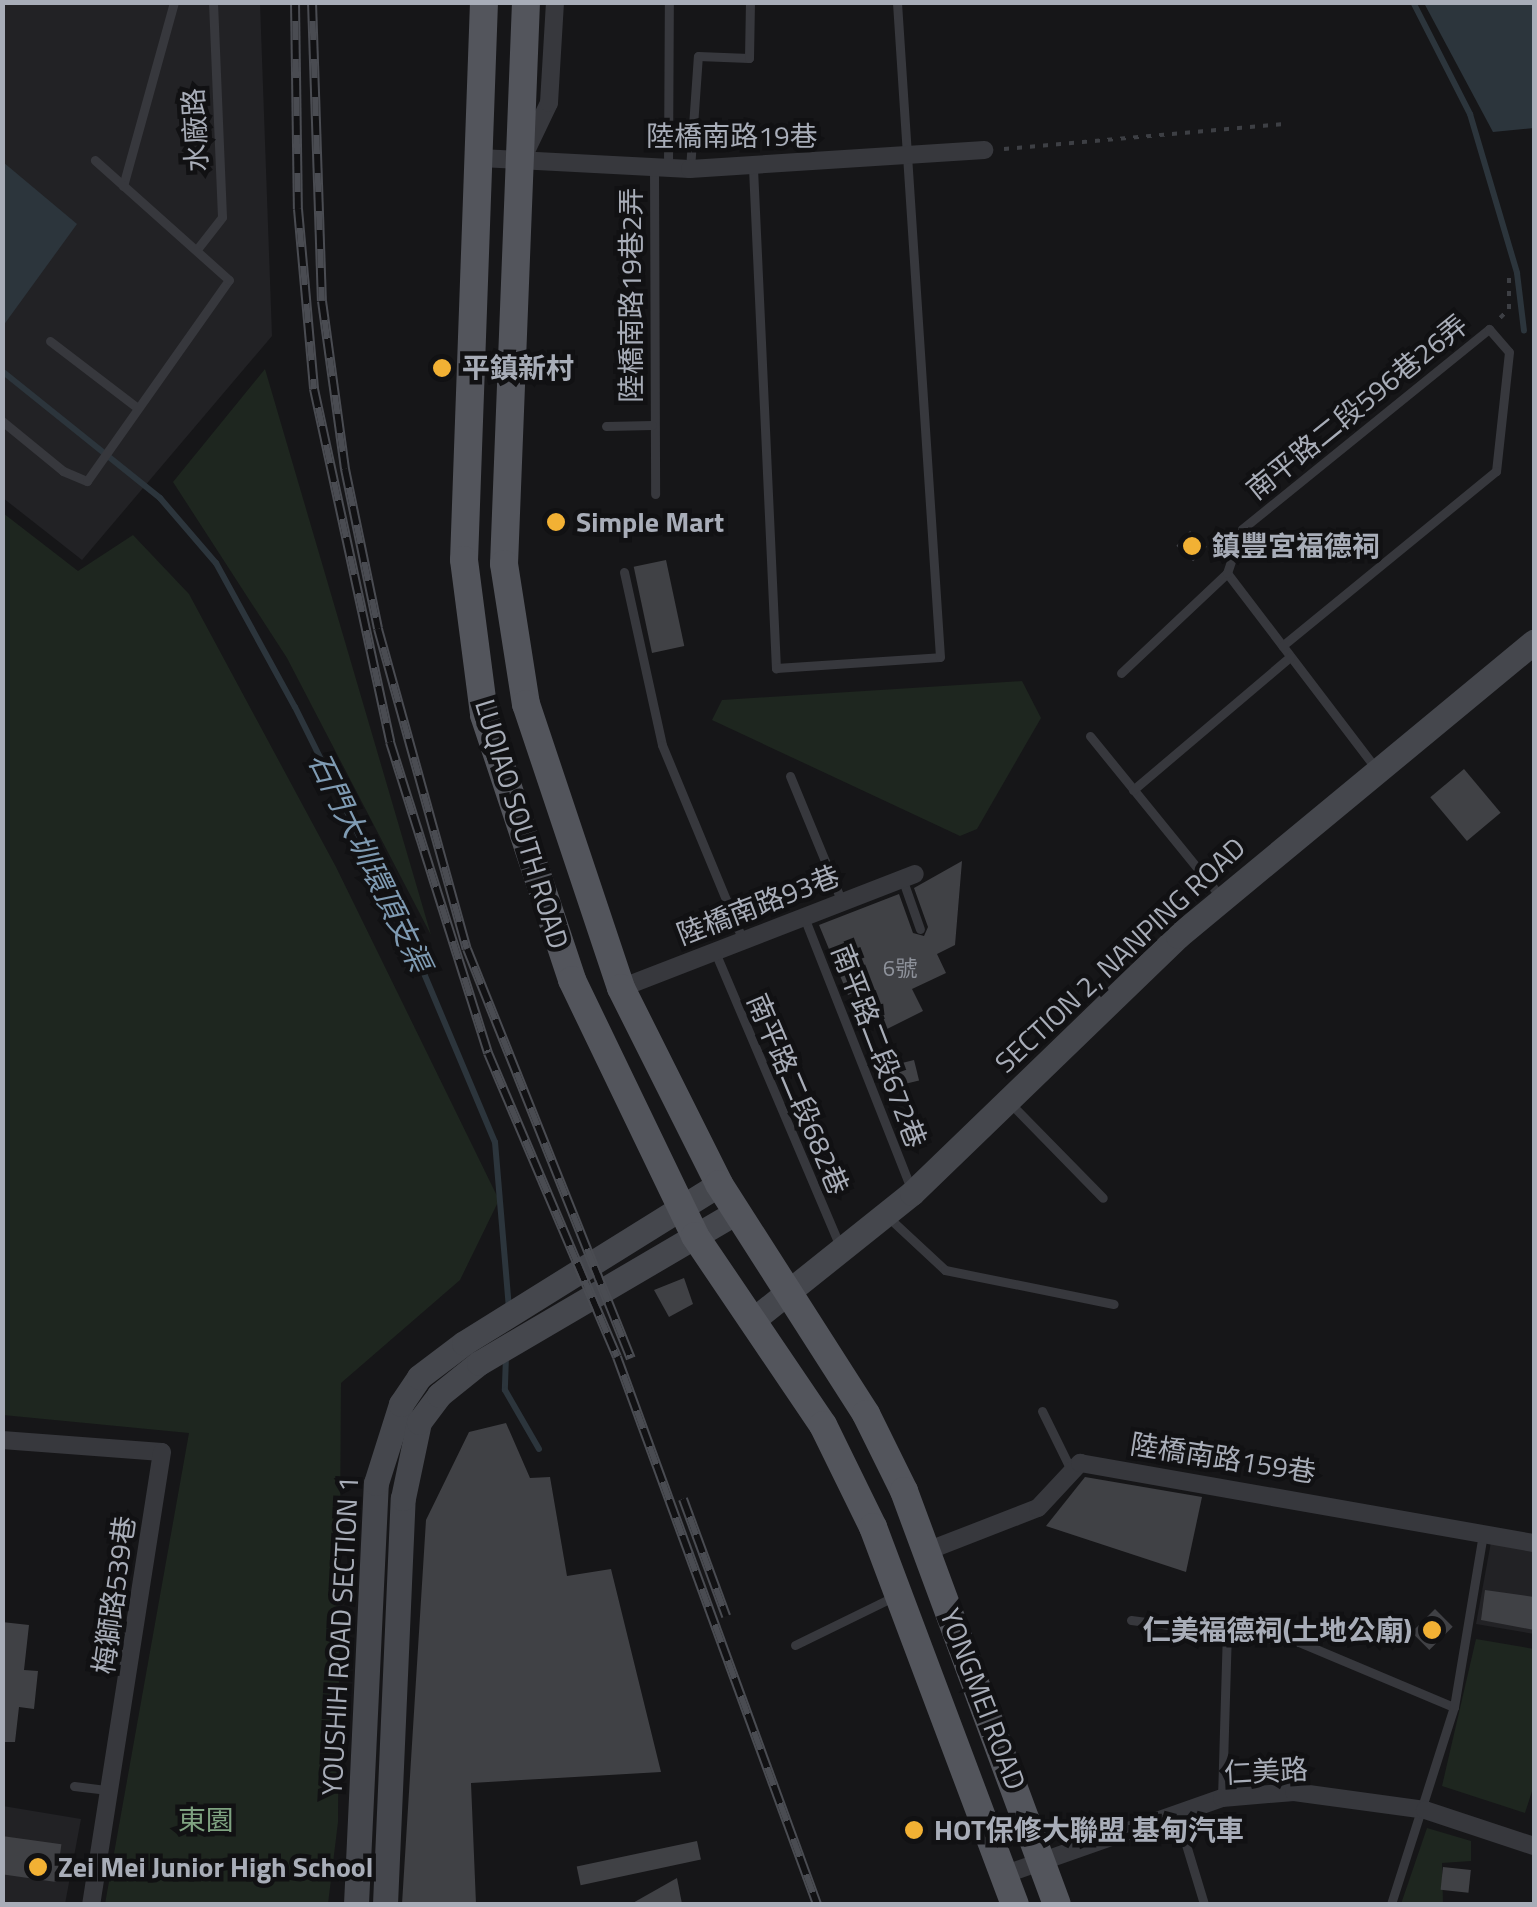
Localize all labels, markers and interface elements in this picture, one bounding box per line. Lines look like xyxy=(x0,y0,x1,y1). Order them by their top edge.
street label: 水廠路 xyxy=(176,87,214,173)
street label: 陸橋南路19巷 xyxy=(646,119,818,153)
street label: 陸橋南路19巷2弄 xyxy=(614,187,648,403)
street label: 南平路二段596巷26弄 xyxy=(1240,308,1474,506)
place label: 平鎮新村 xyxy=(462,351,574,385)
marker: 平鎮新村 xyxy=(431,357,453,379)
place label: Simple Mart xyxy=(576,505,724,539)
marker: Simple Mart xyxy=(545,511,567,533)
place label: 鎮豐宮福德祠 xyxy=(1212,529,1380,563)
marker: 鎮豐宮福德祠 xyxy=(1181,535,1203,557)
street label: LUQIAO SOUTH ROAD xyxy=(468,695,576,953)
water label: 石門大圳環頂支渠 xyxy=(301,746,439,978)
street label: SECTION 2, NANPING ROAD xyxy=(988,830,1252,1080)
street label: 陸橋南路93巷 xyxy=(672,859,844,951)
street label: 南平路二段672巷 xyxy=(825,940,933,1152)
house number: 6號 xyxy=(883,956,917,982)
street label: 南平路二段682巷 xyxy=(741,988,855,1200)
street label: 陸橋南路159巷 xyxy=(1128,1427,1318,1489)
street label: YOUSHIH ROAD SECTION 1 xyxy=(315,1476,365,1796)
street label: 梅獅路539巷 xyxy=(86,1514,142,1676)
street label: YONGMEI ROAD xyxy=(933,1604,1033,1794)
place label: 仁美福德祠(土地公廟) xyxy=(1143,1613,1412,1647)
marker: 仁美福德祠(土地公廟) xyxy=(1421,1619,1443,1641)
street label: 仁美路 xyxy=(1223,1752,1309,1790)
park label: 東園 xyxy=(178,1803,234,1837)
place label: HOT保修大聯盟 基甸汽車 xyxy=(934,1813,1244,1847)
marker: HOT保修大聯盟 基甸汽車 xyxy=(903,1819,925,1841)
place label: Zei Mei Junior High School xyxy=(58,1850,373,1884)
marker: Zei Mei Junior High School xyxy=(27,1856,49,1878)

